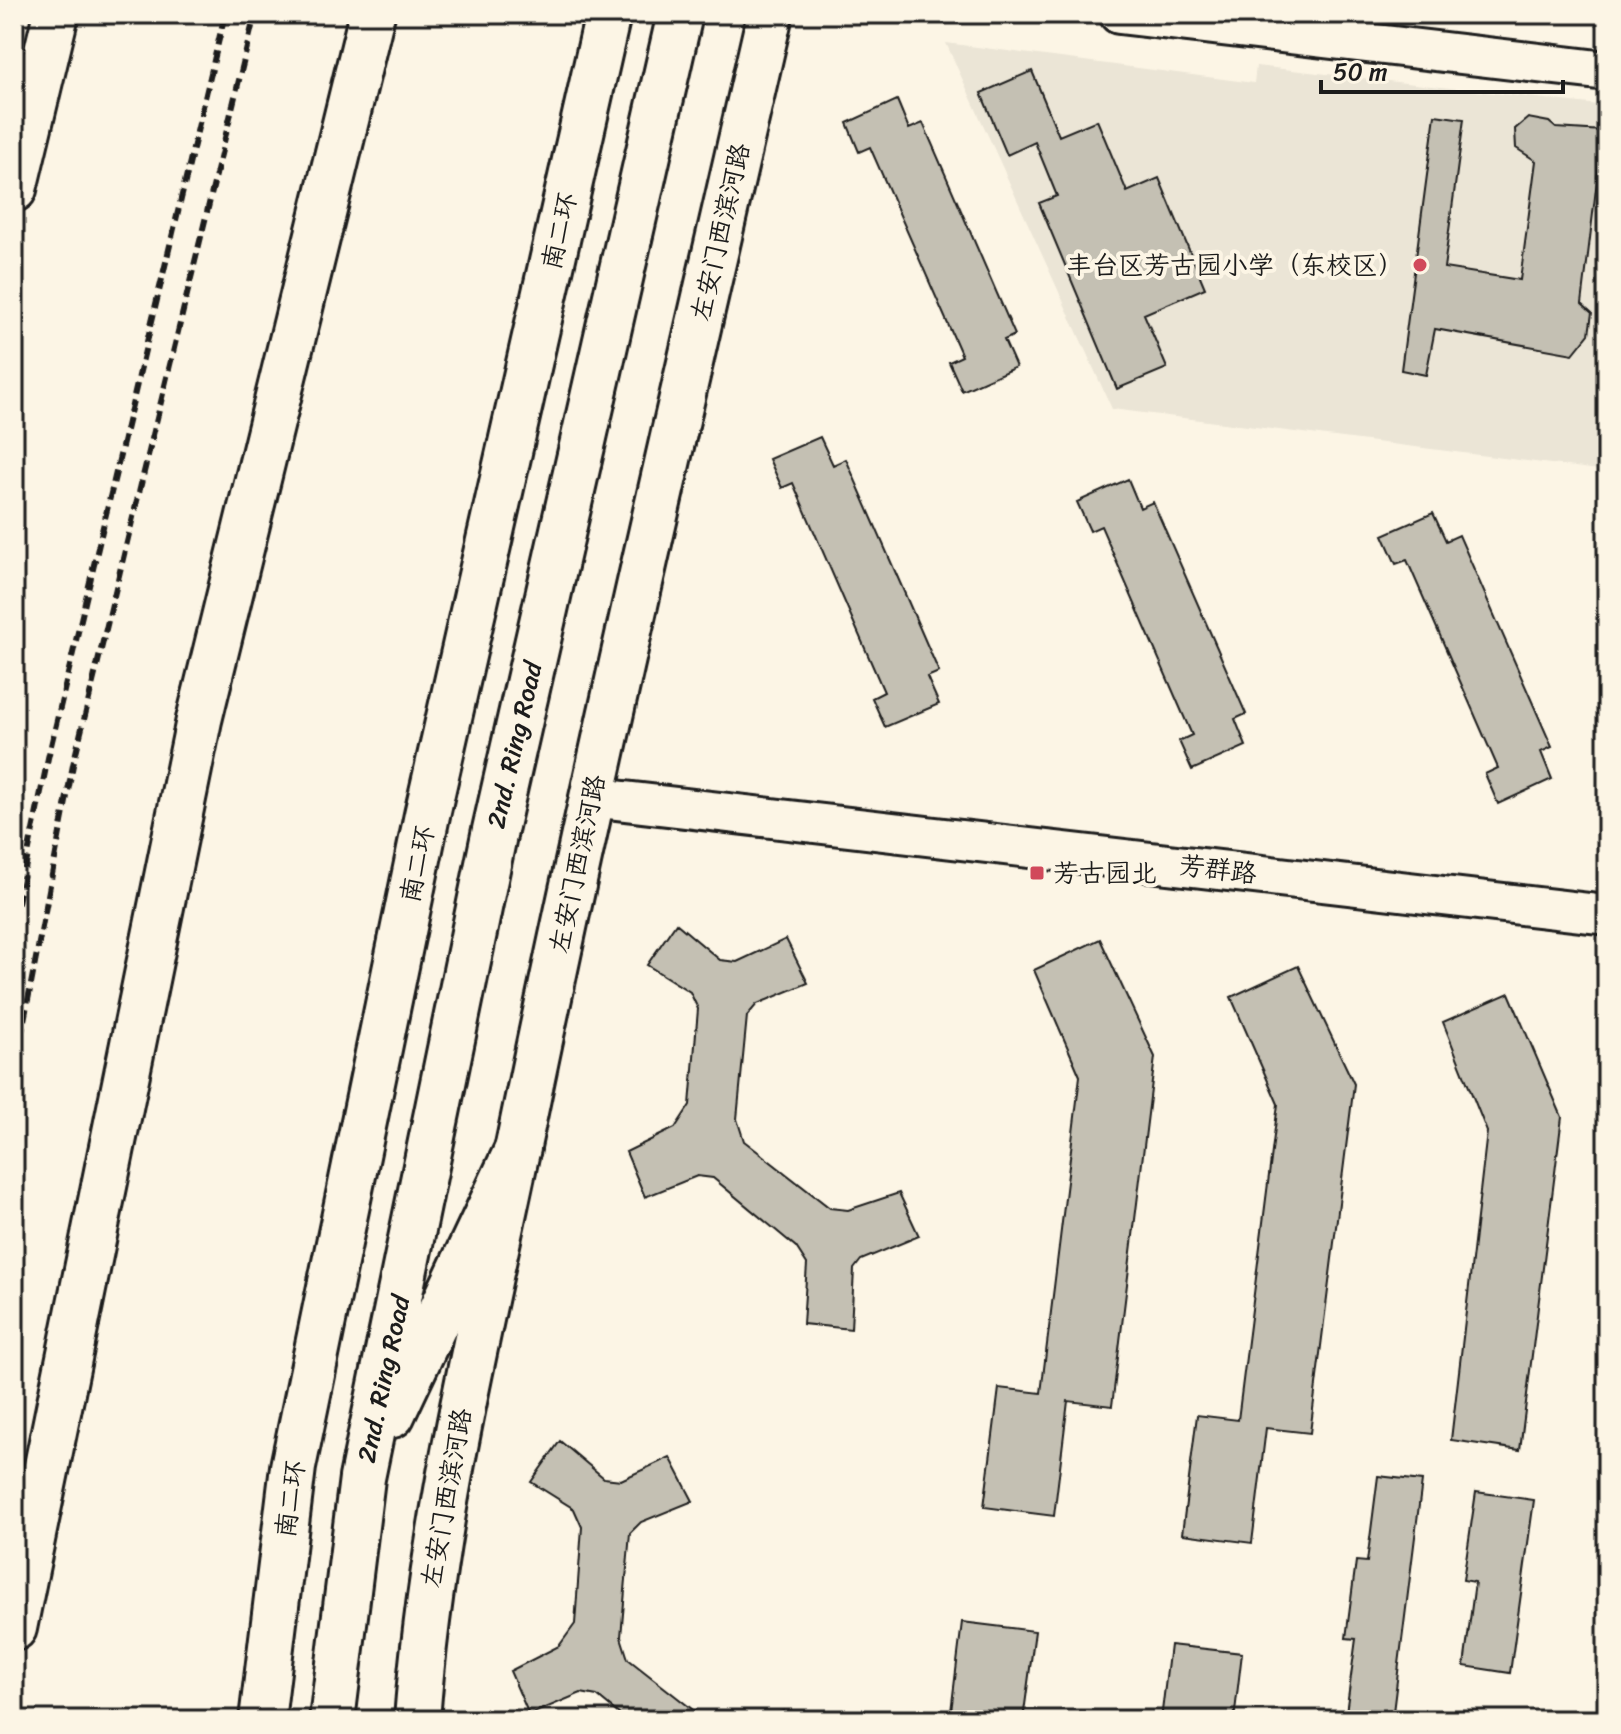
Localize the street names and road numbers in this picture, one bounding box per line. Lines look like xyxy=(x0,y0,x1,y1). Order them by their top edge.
street label: 左安门西滨河路 xyxy=(677,138,763,326)
street label: 南二环 xyxy=(528,188,590,274)
street label: 2nd. Ring Road xyxy=(472,655,556,833)
street label: 左安门西滨河路 xyxy=(536,770,618,958)
street label: 南二环 xyxy=(386,821,448,907)
street label: 芳群路 xyxy=(1176,841,1260,897)
street label: 2nd. Ring Road xyxy=(343,1289,424,1467)
street label: 左安门西滨河路 xyxy=(408,1404,484,1592)
street label: 南二环 xyxy=(262,1457,318,1541)

